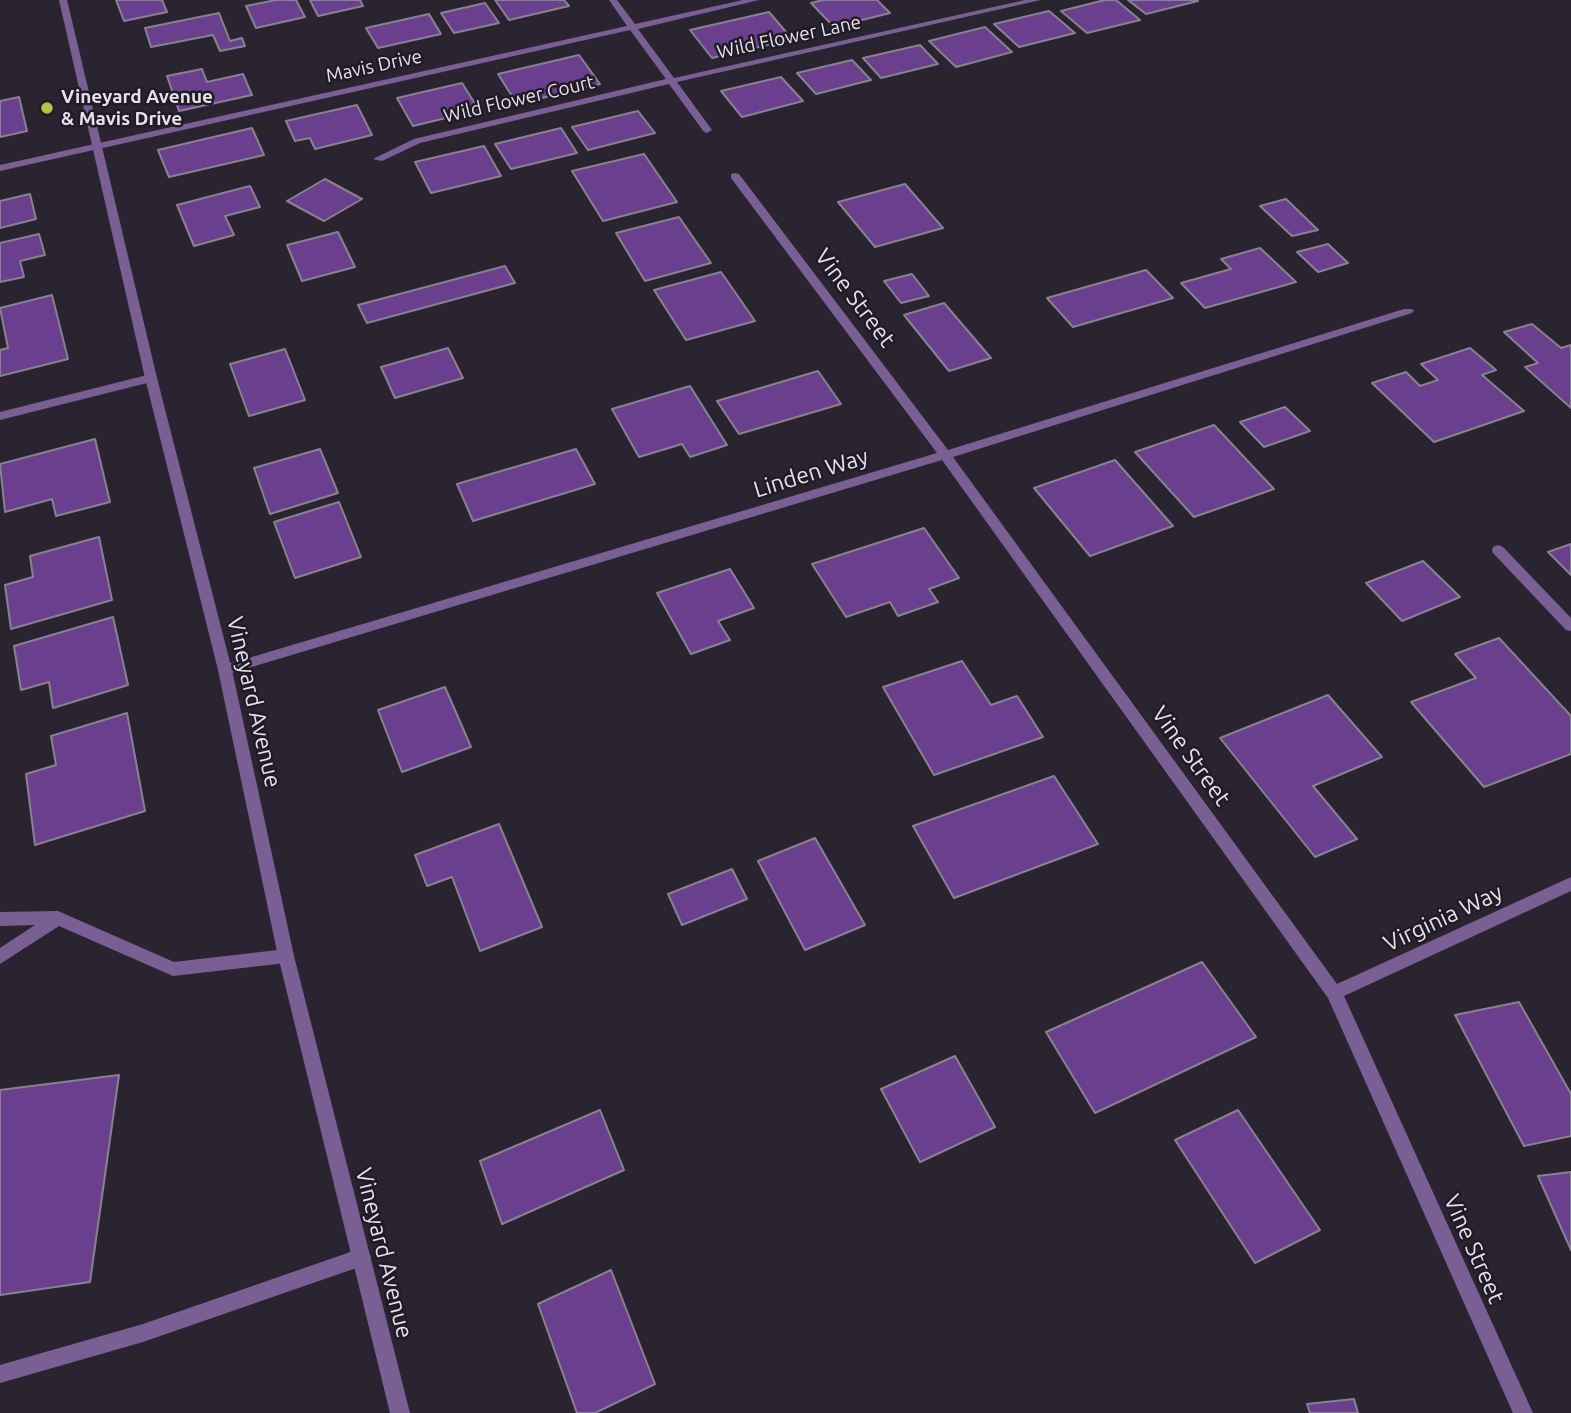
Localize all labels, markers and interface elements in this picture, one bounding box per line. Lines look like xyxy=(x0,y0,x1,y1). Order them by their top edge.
street label: Wild Flower Lane xyxy=(715,11,863,63)
street label: Mavis Drive xyxy=(324,45,424,87)
street label: Wild Flower Court xyxy=(441,71,597,127)
place label: Vineyard Avenue & Mavis Drive xyxy=(61,86,213,130)
marker: Vineyard Avenue & Mavis Drive xyxy=(39,100,55,116)
street label: Vine Street xyxy=(809,243,901,353)
street label: Linden Way xyxy=(750,442,872,504)
street label: Vineyard Avenue xyxy=(221,614,287,790)
street label: Vine Street xyxy=(1146,701,1236,811)
street label: Virginia Way xyxy=(1379,878,1507,958)
street label: Vineyard Avenue xyxy=(349,1165,419,1341)
street label: Vine Street xyxy=(1438,1190,1510,1308)

